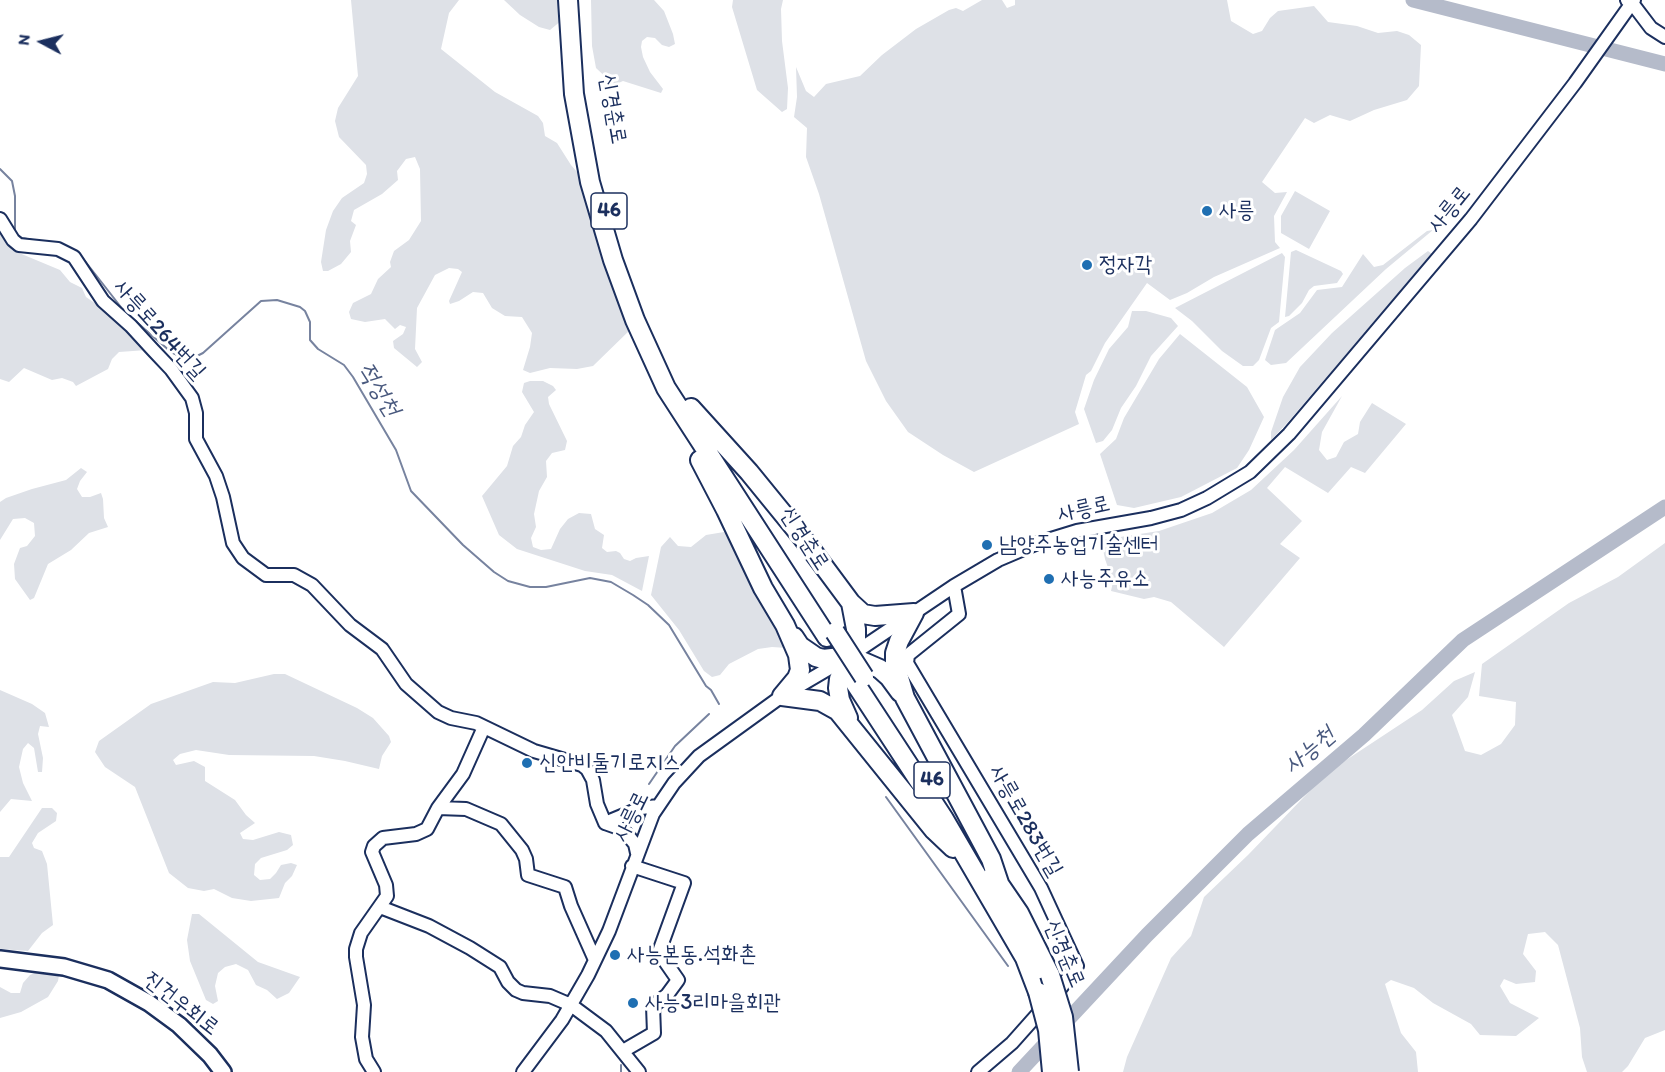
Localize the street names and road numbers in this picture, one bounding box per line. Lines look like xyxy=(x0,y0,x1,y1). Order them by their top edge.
street label: 신경춘로 xyxy=(593,72,631,146)
street label: 사릉로 xyxy=(1423,181,1477,239)
road number: 46 xyxy=(591,193,627,229)
street label: 사릉로264번길 xyxy=(107,275,211,385)
street label: 사릉로 xyxy=(1055,491,1113,529)
street label: 신경춘로 xyxy=(774,502,834,576)
street label: 사릉로283번길 xyxy=(983,761,1067,881)
road number: 46 xyxy=(914,762,950,798)
street label: 사릉로 xyxy=(608,787,656,847)
street label: 신경춘로 xyxy=(1038,916,1090,992)
street label: 진건우회로 xyxy=(138,966,224,1042)

